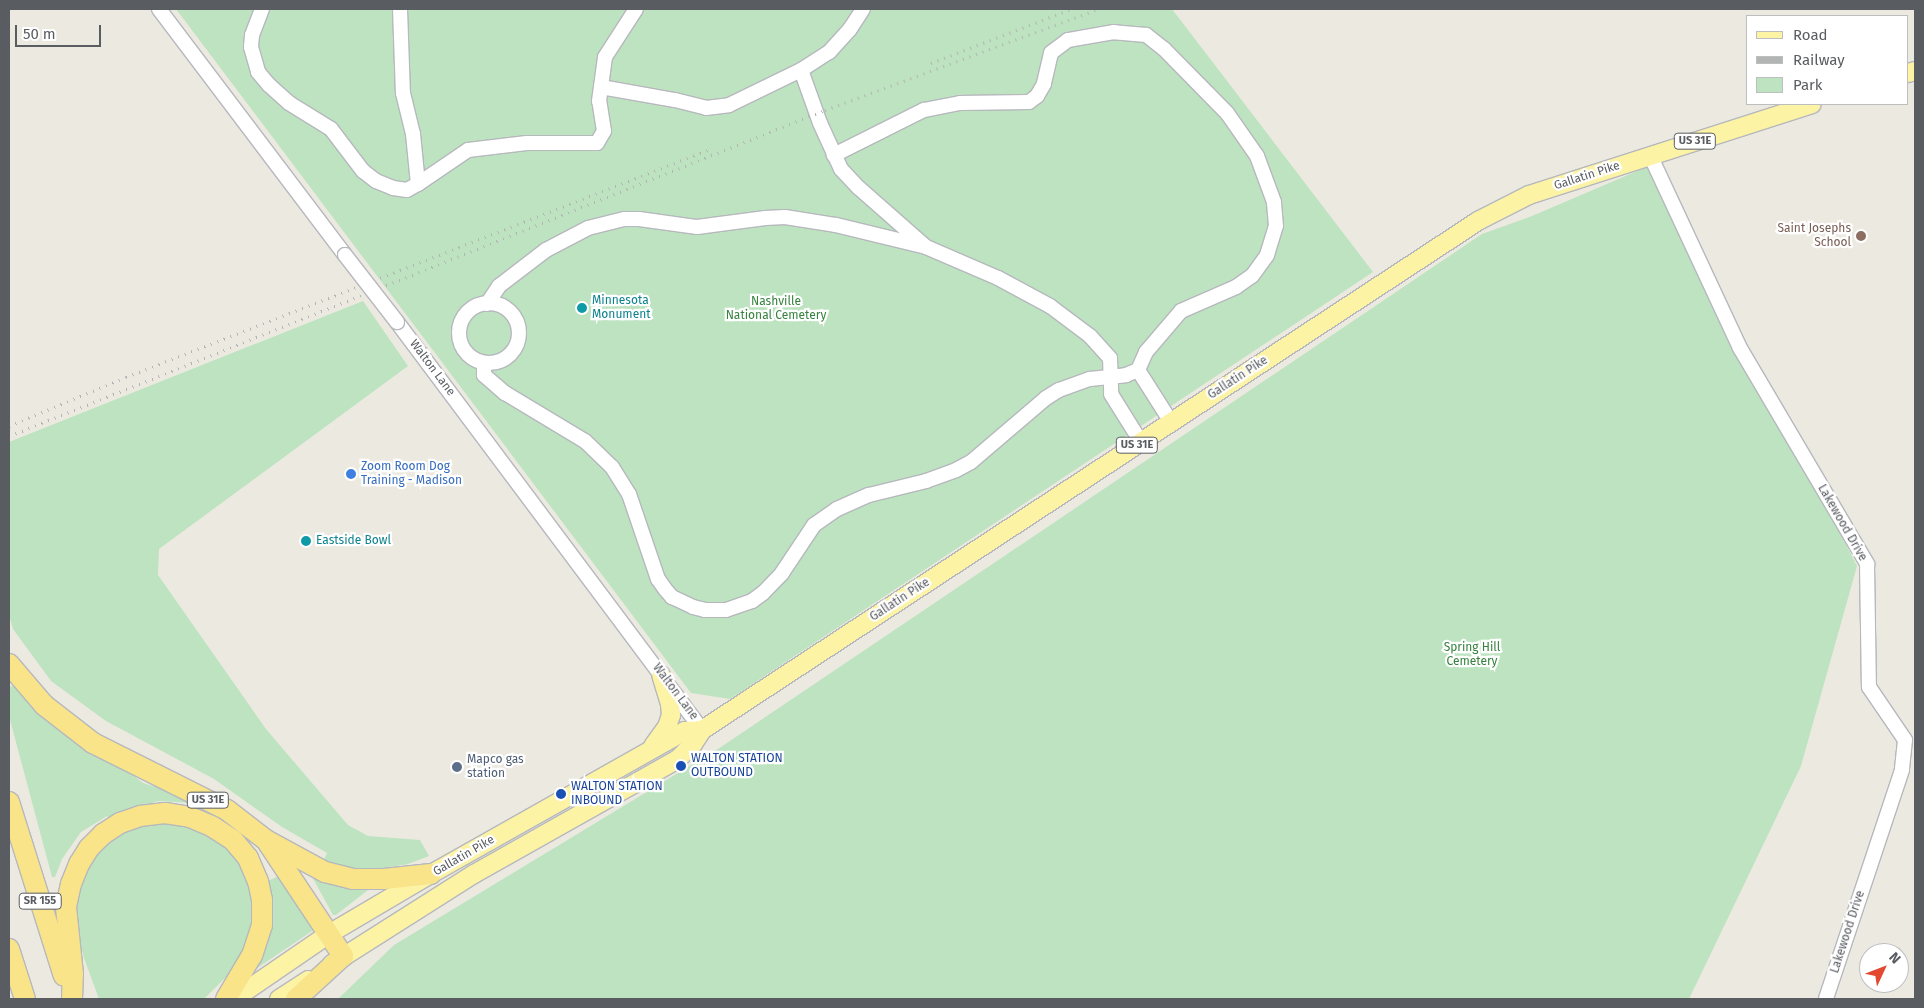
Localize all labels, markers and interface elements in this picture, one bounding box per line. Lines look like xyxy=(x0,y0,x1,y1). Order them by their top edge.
scale bar xyxy=(18,15,104,47)
legend xyxy=(1746,15,1909,105)
text: 50 m xyxy=(23,25,56,43)
text: Road xyxy=(1793,26,1828,44)
text: Railway xyxy=(1793,51,1845,69)
text: Park xyxy=(1793,76,1823,94)
road number: US 31E xyxy=(1674,132,1716,150)
street label: Gallatin Pike xyxy=(1552,159,1622,193)
place label: Saint Josephs School xyxy=(1777,222,1851,250)
marker: Saint Josephs School xyxy=(1855,230,1867,242)
place label: Minnesota Monument xyxy=(592,294,651,322)
park label: Nashville National Cemetery xyxy=(726,295,826,323)
marker: Minnesota Monument xyxy=(576,302,588,314)
street label: Walton Lane xyxy=(406,337,458,399)
street label: Gallatin Pike xyxy=(1205,353,1271,403)
road number: US 31E xyxy=(1116,436,1158,454)
place label: Zoom Room Dog Training - Madison xyxy=(361,460,462,488)
marker: Zoom Room Dog Training - Madison xyxy=(345,468,357,480)
street label: Lakewood Drive xyxy=(1814,482,1870,564)
place label: Eastside Bowl xyxy=(316,534,391,548)
marker: Eastside Bowl xyxy=(300,535,312,547)
street label: Gallatin Pike xyxy=(867,575,933,625)
park label: Spring Hill Cemetery xyxy=(1444,641,1500,669)
street label: Walton Lane xyxy=(649,661,701,723)
place label: WALTON STATION OUTBOUND xyxy=(691,752,783,780)
place label: Mapco gas station xyxy=(467,753,524,781)
marker: WALTON STATION OUTBOUND xyxy=(675,760,687,772)
marker: Mapco gas station xyxy=(451,761,463,773)
place label: WALTON STATION INBOUND xyxy=(571,780,663,808)
marker: WALTON STATION INBOUND xyxy=(555,788,567,800)
road number: US 31E xyxy=(187,792,229,808)
street label: Gallatin Pike xyxy=(431,833,497,879)
street label: Lakewood Drive xyxy=(1828,889,1868,975)
road number: SR 155 xyxy=(18,892,62,909)
north arrow xyxy=(1859,943,1909,993)
text: N xyxy=(1885,949,1904,967)

